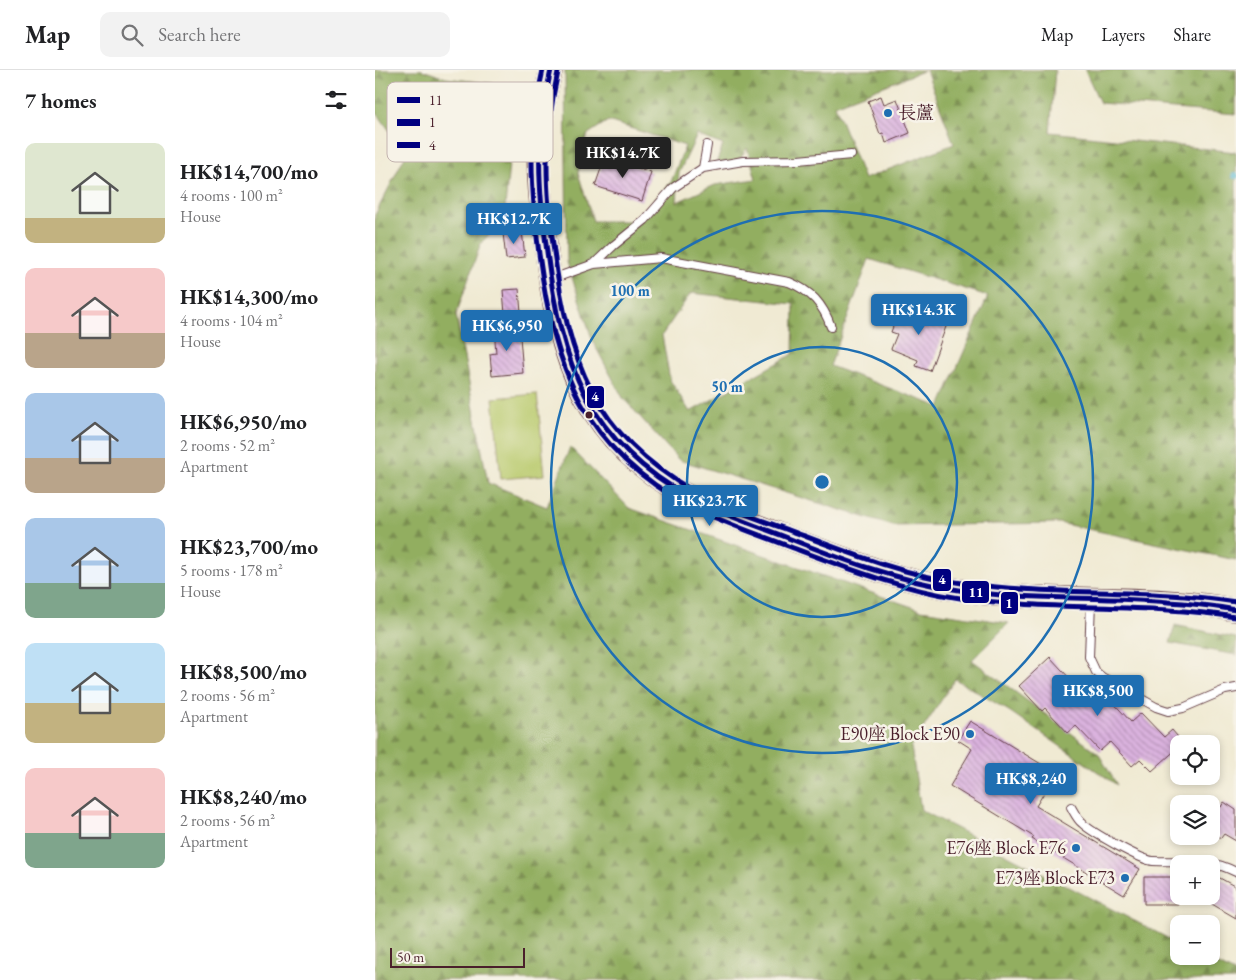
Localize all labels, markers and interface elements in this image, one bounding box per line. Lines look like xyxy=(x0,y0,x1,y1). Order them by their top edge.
search box xyxy=(100,12,450,57)
text: Map xyxy=(25,19,70,50)
icon: search xyxy=(118,21,146,49)
text: Search here xyxy=(158,22,241,47)
text: Map xyxy=(1041,23,1073,46)
text: Layers xyxy=(1101,23,1145,46)
text: Share xyxy=(1173,23,1211,46)
legend xyxy=(387,82,553,162)
icon: filters xyxy=(322,86,350,114)
text: 7 homes xyxy=(25,87,97,114)
text: 11 xyxy=(429,91,442,109)
place label: 長蘆 xyxy=(898,101,934,124)
marker: 長蘆 xyxy=(882,107,894,119)
text: 1 xyxy=(429,113,436,131)
text: 4 xyxy=(429,136,436,154)
pin: HK$14.7K xyxy=(571,136,675,179)
text: HK$14.7K xyxy=(586,142,660,163)
text: HK$14,700/mo xyxy=(180,158,318,185)
icon: home xyxy=(65,163,125,223)
text: 4 rooms · 100 m² xyxy=(180,185,283,206)
pin: HK$12.7K xyxy=(462,202,566,245)
text: House xyxy=(180,206,221,227)
text: HK$12.7K xyxy=(477,208,551,229)
text: 100 m xyxy=(610,281,650,300)
text: HK$14,300/mo xyxy=(180,283,318,310)
icon: home xyxy=(65,288,125,348)
pin: HK$14.3K xyxy=(867,294,971,336)
text: HK$14.3K xyxy=(882,299,956,320)
text: 4 rooms · 104 m² xyxy=(180,310,283,331)
pin: HK$6,950 xyxy=(455,310,559,352)
text: HK$6,950 xyxy=(472,315,542,336)
text: House xyxy=(180,331,221,352)
text: 50 m xyxy=(711,377,743,396)
line badge: 4 xyxy=(586,385,605,409)
text: 4 xyxy=(591,387,599,405)
text: HK$6,950/mo xyxy=(180,408,307,435)
unlabelled marker xyxy=(584,410,594,420)
icon: home xyxy=(65,413,125,473)
text: 2 rooms · 52 m² xyxy=(180,435,275,456)
text: Apartment xyxy=(180,456,248,477)
centre of rings xyxy=(813,473,831,491)
pin: HK$23.7K xyxy=(658,484,762,527)
text: HK$23.7K xyxy=(673,490,747,511)
text: HK$23,700/mo xyxy=(180,533,318,560)
icon: home xyxy=(65,538,125,598)
text: 5 rooms · 178 m² xyxy=(180,560,283,581)
line badge: 4 xyxy=(932,568,952,592)
text: 4 xyxy=(938,570,946,588)
line badge: 11 xyxy=(961,580,990,604)
text: House xyxy=(180,581,221,602)
text: 11 xyxy=(969,583,983,601)
line badge: 1 xyxy=(1000,591,1019,615)
text: 1 xyxy=(1005,594,1013,612)
text: HK$8,500/mo xyxy=(180,658,307,685)
icon: home xyxy=(65,663,125,723)
pin: HK$8,500 xyxy=(1046,674,1150,717)
text: HK$8,500 xyxy=(1063,680,1133,701)
text: 2 rooms · 56 m² xyxy=(180,685,275,706)
text: Apartment xyxy=(180,706,248,727)
place label: E90座 Block E90 xyxy=(840,722,960,745)
marker: E90座 Block E90 xyxy=(964,728,976,740)
map controls xyxy=(1170,735,1220,965)
button: locate xyxy=(1170,735,1220,785)
pin: HK$8,240 xyxy=(979,762,1083,805)
text: HK$8,240 xyxy=(996,768,1066,789)
text: HK$8,240/mo xyxy=(180,783,307,810)
icon: home xyxy=(65,788,125,848)
button: layers xyxy=(1170,795,1220,845)
text: 2 rooms · 56 m² xyxy=(180,810,275,831)
text: Apartment xyxy=(180,831,248,852)
place label: E76座 Block E76 xyxy=(946,836,1066,859)
marker: E76座 Block E76 xyxy=(1070,842,1082,854)
button: + xyxy=(1170,855,1220,905)
place label: E73座 Block E73 xyxy=(995,866,1115,889)
marker: E73座 Block E73 xyxy=(1119,872,1131,884)
button: − xyxy=(1170,915,1220,965)
scale bar xyxy=(390,945,525,968)
text: 50 m xyxy=(397,948,424,966)

